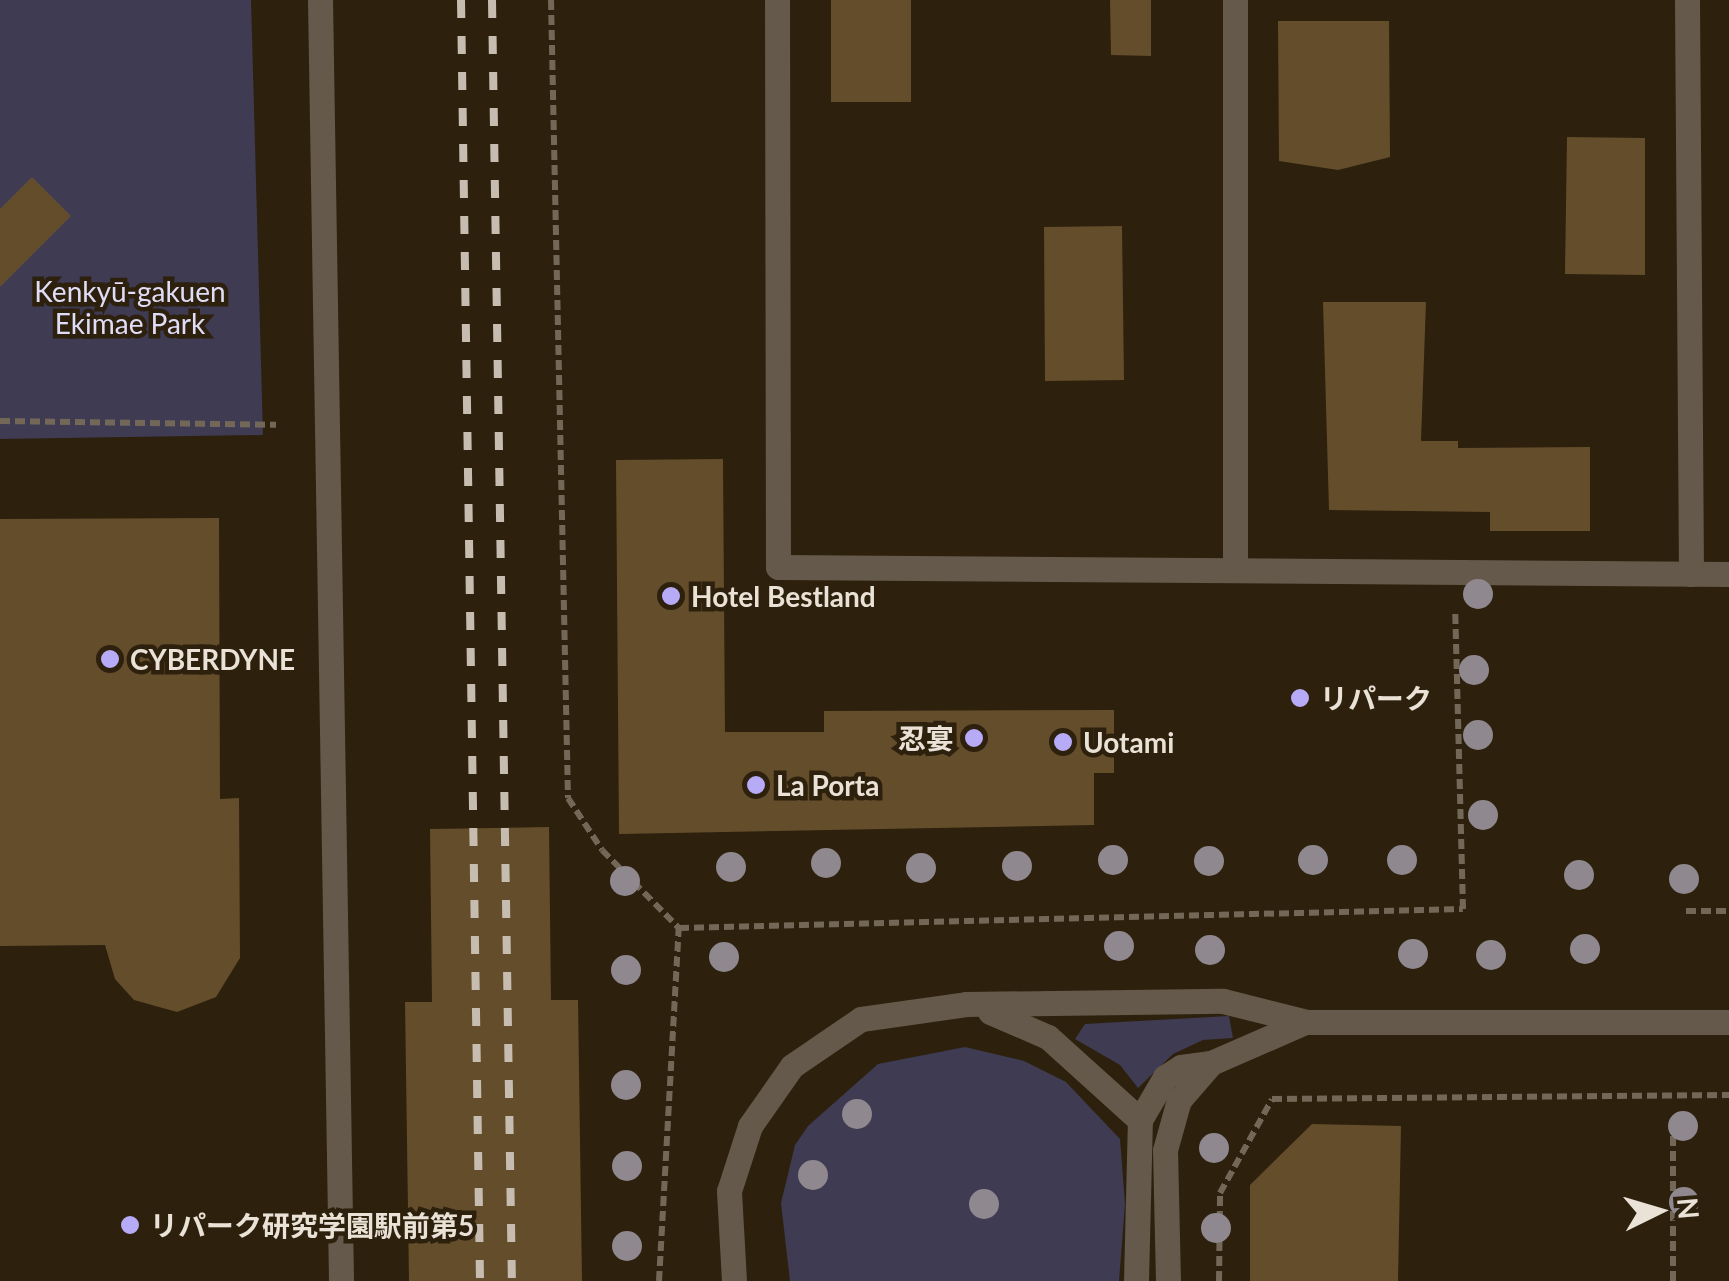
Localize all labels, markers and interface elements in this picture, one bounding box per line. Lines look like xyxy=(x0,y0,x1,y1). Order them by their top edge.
park label: Kenkyū-gakuen Ekimae Park xyxy=(34,274,226,340)
place label: Hotel Bestland xyxy=(691,579,876,613)
marker: Hotel Bestland xyxy=(660,585,682,607)
place label: CYBERDYNE xyxy=(130,642,295,676)
marker: CYBERDYNE xyxy=(99,648,121,670)
place label: リパーク xyxy=(1320,681,1432,715)
marker: リパーク xyxy=(1289,687,1311,709)
place label: 忍宴 xyxy=(898,721,954,755)
place label: Uotami xyxy=(1083,725,1174,759)
marker: 忍宴 xyxy=(963,727,985,749)
marker: Uotami xyxy=(1052,731,1074,753)
place label: La Porta xyxy=(776,768,879,802)
marker: La Porta xyxy=(745,774,767,796)
north arrow xyxy=(1609,1161,1709,1261)
text: N xyxy=(1671,1196,1707,1221)
place label: リパーク研究学園駅前第5 xyxy=(150,1208,474,1242)
marker: リパーク研究学園駅前第5 xyxy=(119,1214,141,1236)

